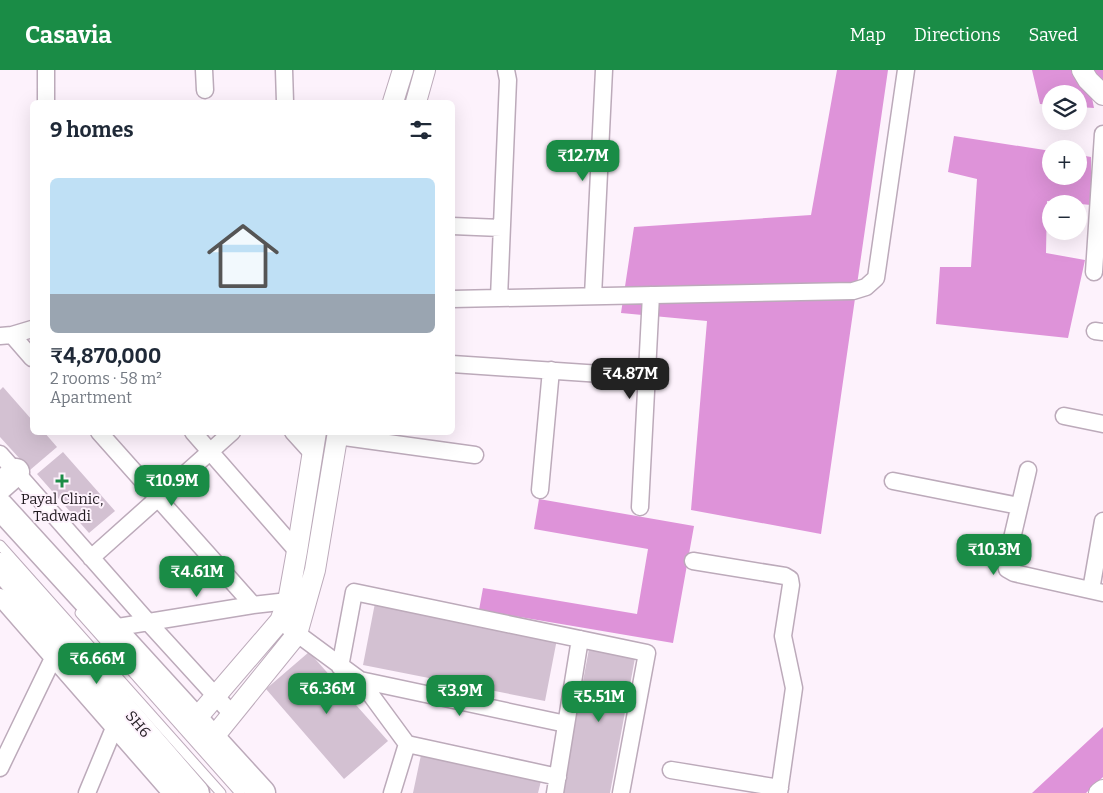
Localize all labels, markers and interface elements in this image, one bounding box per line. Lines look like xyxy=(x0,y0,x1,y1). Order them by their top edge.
text: Casavia xyxy=(25,21,112,49)
text: Map xyxy=(850,24,886,46)
text: Directions xyxy=(914,24,1001,46)
text: Saved xyxy=(1029,24,1078,46)
map controls xyxy=(1042,85,1087,240)
button: layers xyxy=(1042,85,1087,130)
icon: filters xyxy=(407,116,435,144)
text: 9 homes xyxy=(50,117,134,143)
pin: ₹12.7M xyxy=(542,140,624,182)
button: + xyxy=(1042,140,1087,185)
text: ₹12.7M xyxy=(557,146,609,165)
button: − xyxy=(1042,195,1087,240)
icon: home xyxy=(198,211,288,301)
text: ₹4,870,000 xyxy=(50,343,161,369)
pin: ₹4.87M xyxy=(589,358,671,400)
text: ₹4.87M xyxy=(602,364,658,383)
text: 2 rooms · 58 m² xyxy=(50,369,162,388)
text: Apartment xyxy=(50,388,132,407)
pin: ₹10.9M xyxy=(131,464,213,507)
text: ₹10.9M xyxy=(145,471,199,490)
marker: Payal Clinic, Tadwadi xyxy=(55,474,69,488)
place label: Payal Clinic, Tadwadi xyxy=(21,490,103,525)
pin: ₹10.3M xyxy=(953,534,1035,576)
text: ₹10.3M xyxy=(968,540,1020,559)
pin: ₹4.61M xyxy=(156,556,238,598)
text: ₹4.61M xyxy=(170,562,224,581)
pin: ₹6.66M xyxy=(56,642,138,685)
text: ₹6.66M xyxy=(69,649,125,668)
pin: ₹6.36M xyxy=(286,672,368,715)
pin: ₹3.9M xyxy=(425,674,495,717)
text: ₹6.36M xyxy=(299,679,355,698)
pin: ₹5.51M xyxy=(558,680,640,723)
text: ₹3.9M xyxy=(437,681,483,700)
text: ₹5.51M xyxy=(573,687,625,706)
street label: SH6 xyxy=(122,707,155,741)

